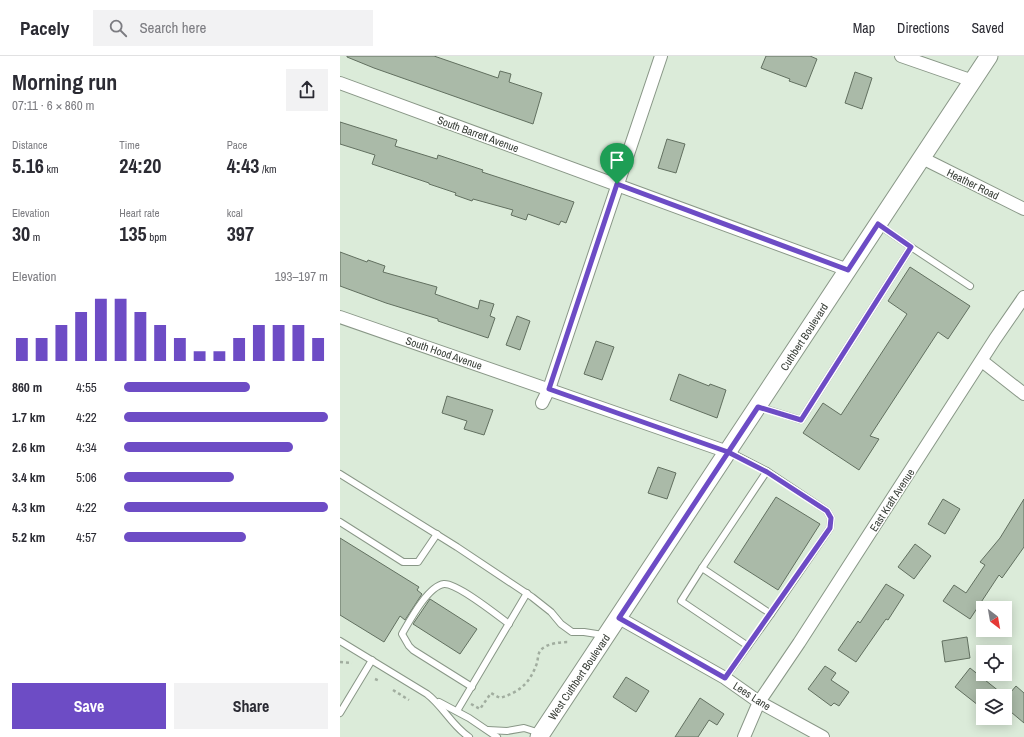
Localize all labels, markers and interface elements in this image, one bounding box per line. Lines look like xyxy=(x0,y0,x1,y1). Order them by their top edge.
search box xyxy=(93,10,373,46)
text: Pacely xyxy=(20,15,69,41)
icon: search xyxy=(107,17,129,39)
text: Search here xyxy=(139,17,206,38)
text: Map xyxy=(853,19,875,37)
text: Directions xyxy=(897,19,949,37)
text: Saved xyxy=(971,19,1004,37)
text: Morning run xyxy=(12,67,117,97)
button: share xyxy=(286,69,328,111)
text: 07:11 · 6 × 860 m xyxy=(12,97,95,114)
street label: South Barrett Avenue xyxy=(435,113,521,155)
text: Distance xyxy=(12,138,48,152)
text: Time xyxy=(119,138,140,152)
text: Pace xyxy=(227,138,247,152)
pin xyxy=(600,143,634,184)
icon: arrive xyxy=(606,149,628,171)
text: 5.16 xyxy=(12,152,44,179)
text: 24:20 xyxy=(119,152,161,179)
text: 4:43 xyxy=(227,152,259,179)
text: km xyxy=(44,162,58,176)
text: /km xyxy=(259,162,277,176)
street label: Heather Road xyxy=(945,165,1001,203)
text: Elevation xyxy=(12,206,50,220)
text: Heart rate xyxy=(119,206,159,220)
text: kcal xyxy=(227,206,243,220)
text: 30 xyxy=(12,220,30,247)
text: 135 xyxy=(119,220,147,247)
text: 397 xyxy=(227,220,254,247)
text: m xyxy=(30,230,40,244)
text: bpm xyxy=(147,230,167,244)
text: Elevation xyxy=(12,268,56,285)
text: 193–197 m xyxy=(275,268,328,285)
street label: Cuthbert Boulevard xyxy=(777,301,831,373)
street label: South Hood Avenue xyxy=(404,333,484,373)
text: 860 m xyxy=(12,379,42,396)
text: 4:55 xyxy=(76,379,97,396)
text: 1.7 km xyxy=(12,409,45,426)
text: 4:22 xyxy=(76,409,97,426)
text: 2.6 km xyxy=(12,439,45,456)
text: 4:34 xyxy=(76,439,97,456)
street label: East Kraft Avenue xyxy=(867,466,917,534)
text: 3.4 km xyxy=(12,469,45,486)
text: 5:06 xyxy=(76,469,97,486)
text: 4.3 km xyxy=(12,499,45,516)
text: 4:22 xyxy=(76,499,97,516)
text: 5.2 km xyxy=(12,529,45,546)
text: 4:57 xyxy=(76,529,97,546)
north arrow xyxy=(976,601,1012,637)
map controls xyxy=(976,601,1012,725)
street label: West Cuthbert Boulevard xyxy=(545,631,613,723)
button: locate xyxy=(976,645,1012,681)
street label: Lees Lane xyxy=(731,679,773,713)
button: Save xyxy=(12,683,166,729)
button: Share xyxy=(174,683,328,729)
button: layers xyxy=(976,689,1012,725)

